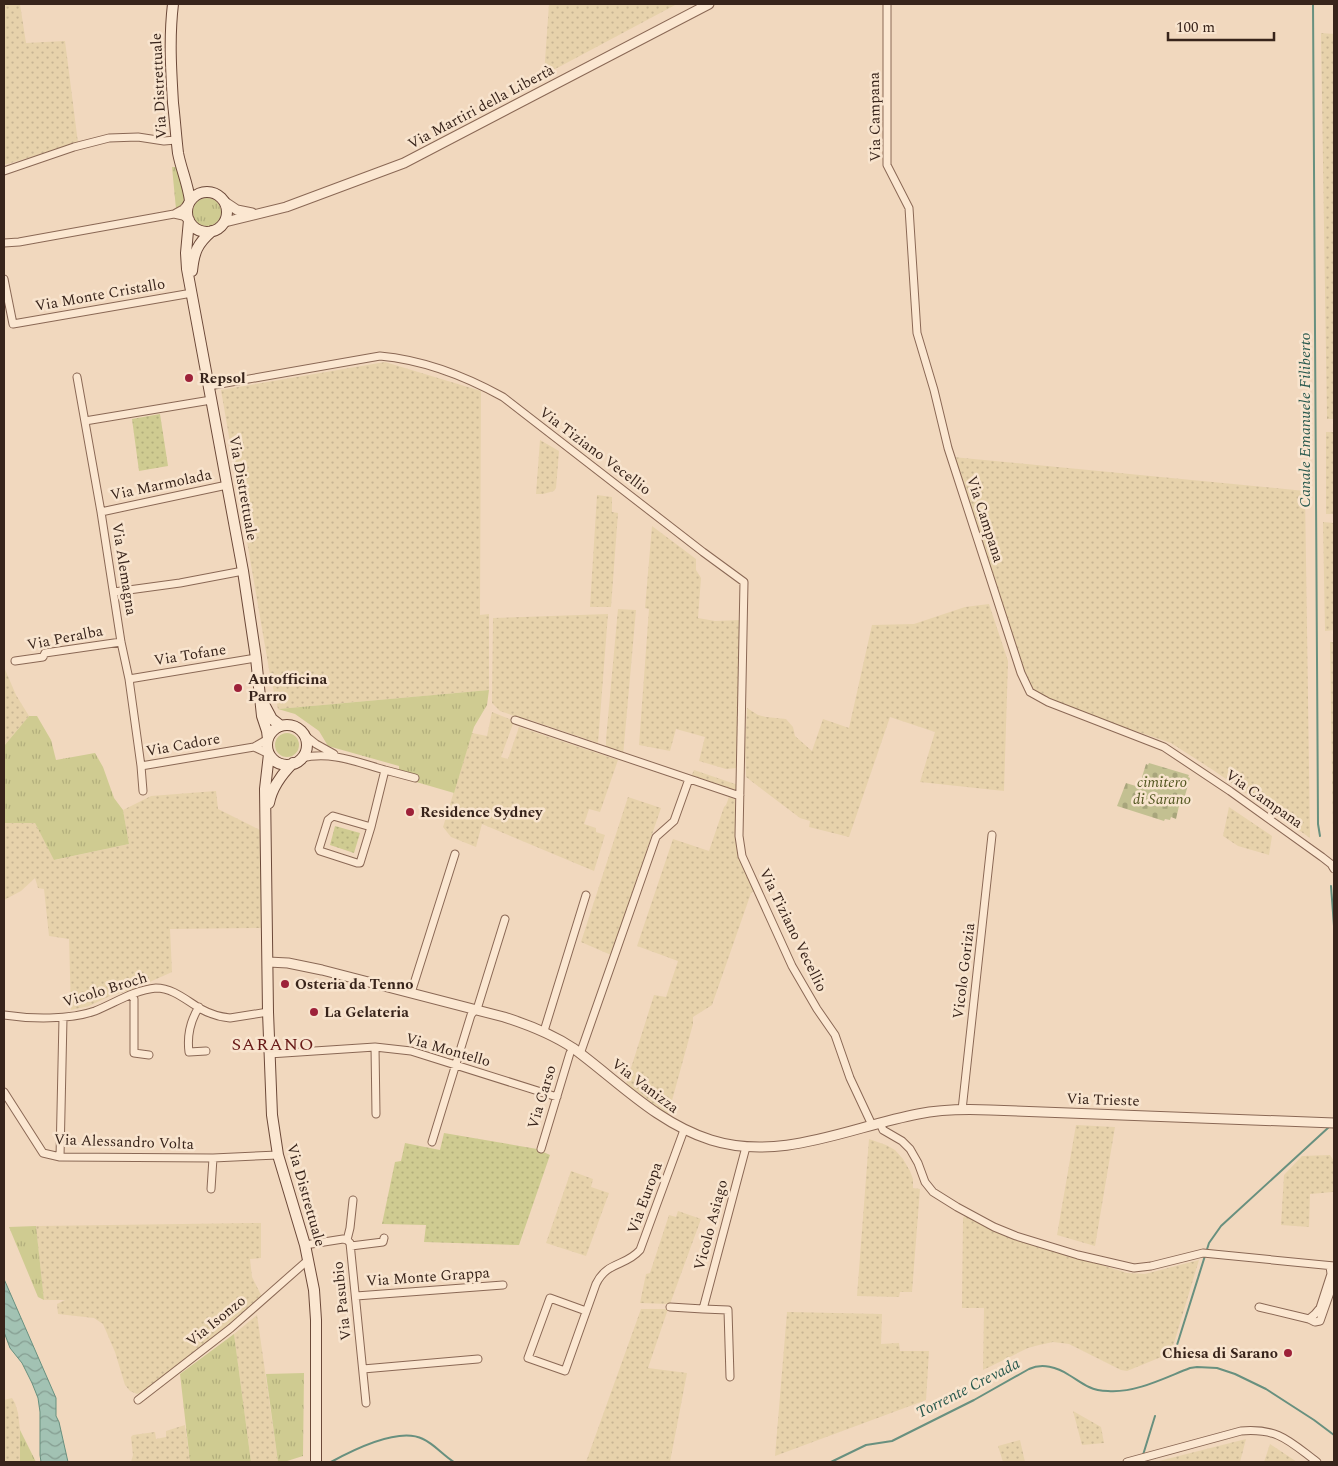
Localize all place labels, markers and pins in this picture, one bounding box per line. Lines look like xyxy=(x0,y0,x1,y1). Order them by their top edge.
place label: Repsol xyxy=(199,367,246,390)
marker: Repsol xyxy=(183,372,195,384)
place label: Autofficina Parro xyxy=(248,668,327,708)
marker: Autofficina Parro xyxy=(232,682,244,694)
place label: Residence Sydney xyxy=(420,801,543,824)
marker: Residence Sydney xyxy=(404,806,416,818)
place label: Osteria da Tenno xyxy=(295,973,413,996)
marker: Osteria da Tenno xyxy=(279,978,291,990)
place label: La Gelateria xyxy=(324,1001,409,1024)
marker: La Gelateria xyxy=(308,1006,320,1018)
place label: Chiesa di Sarano xyxy=(1162,1342,1278,1365)
marker: Chiesa di Sarano xyxy=(1282,1347,1294,1359)

